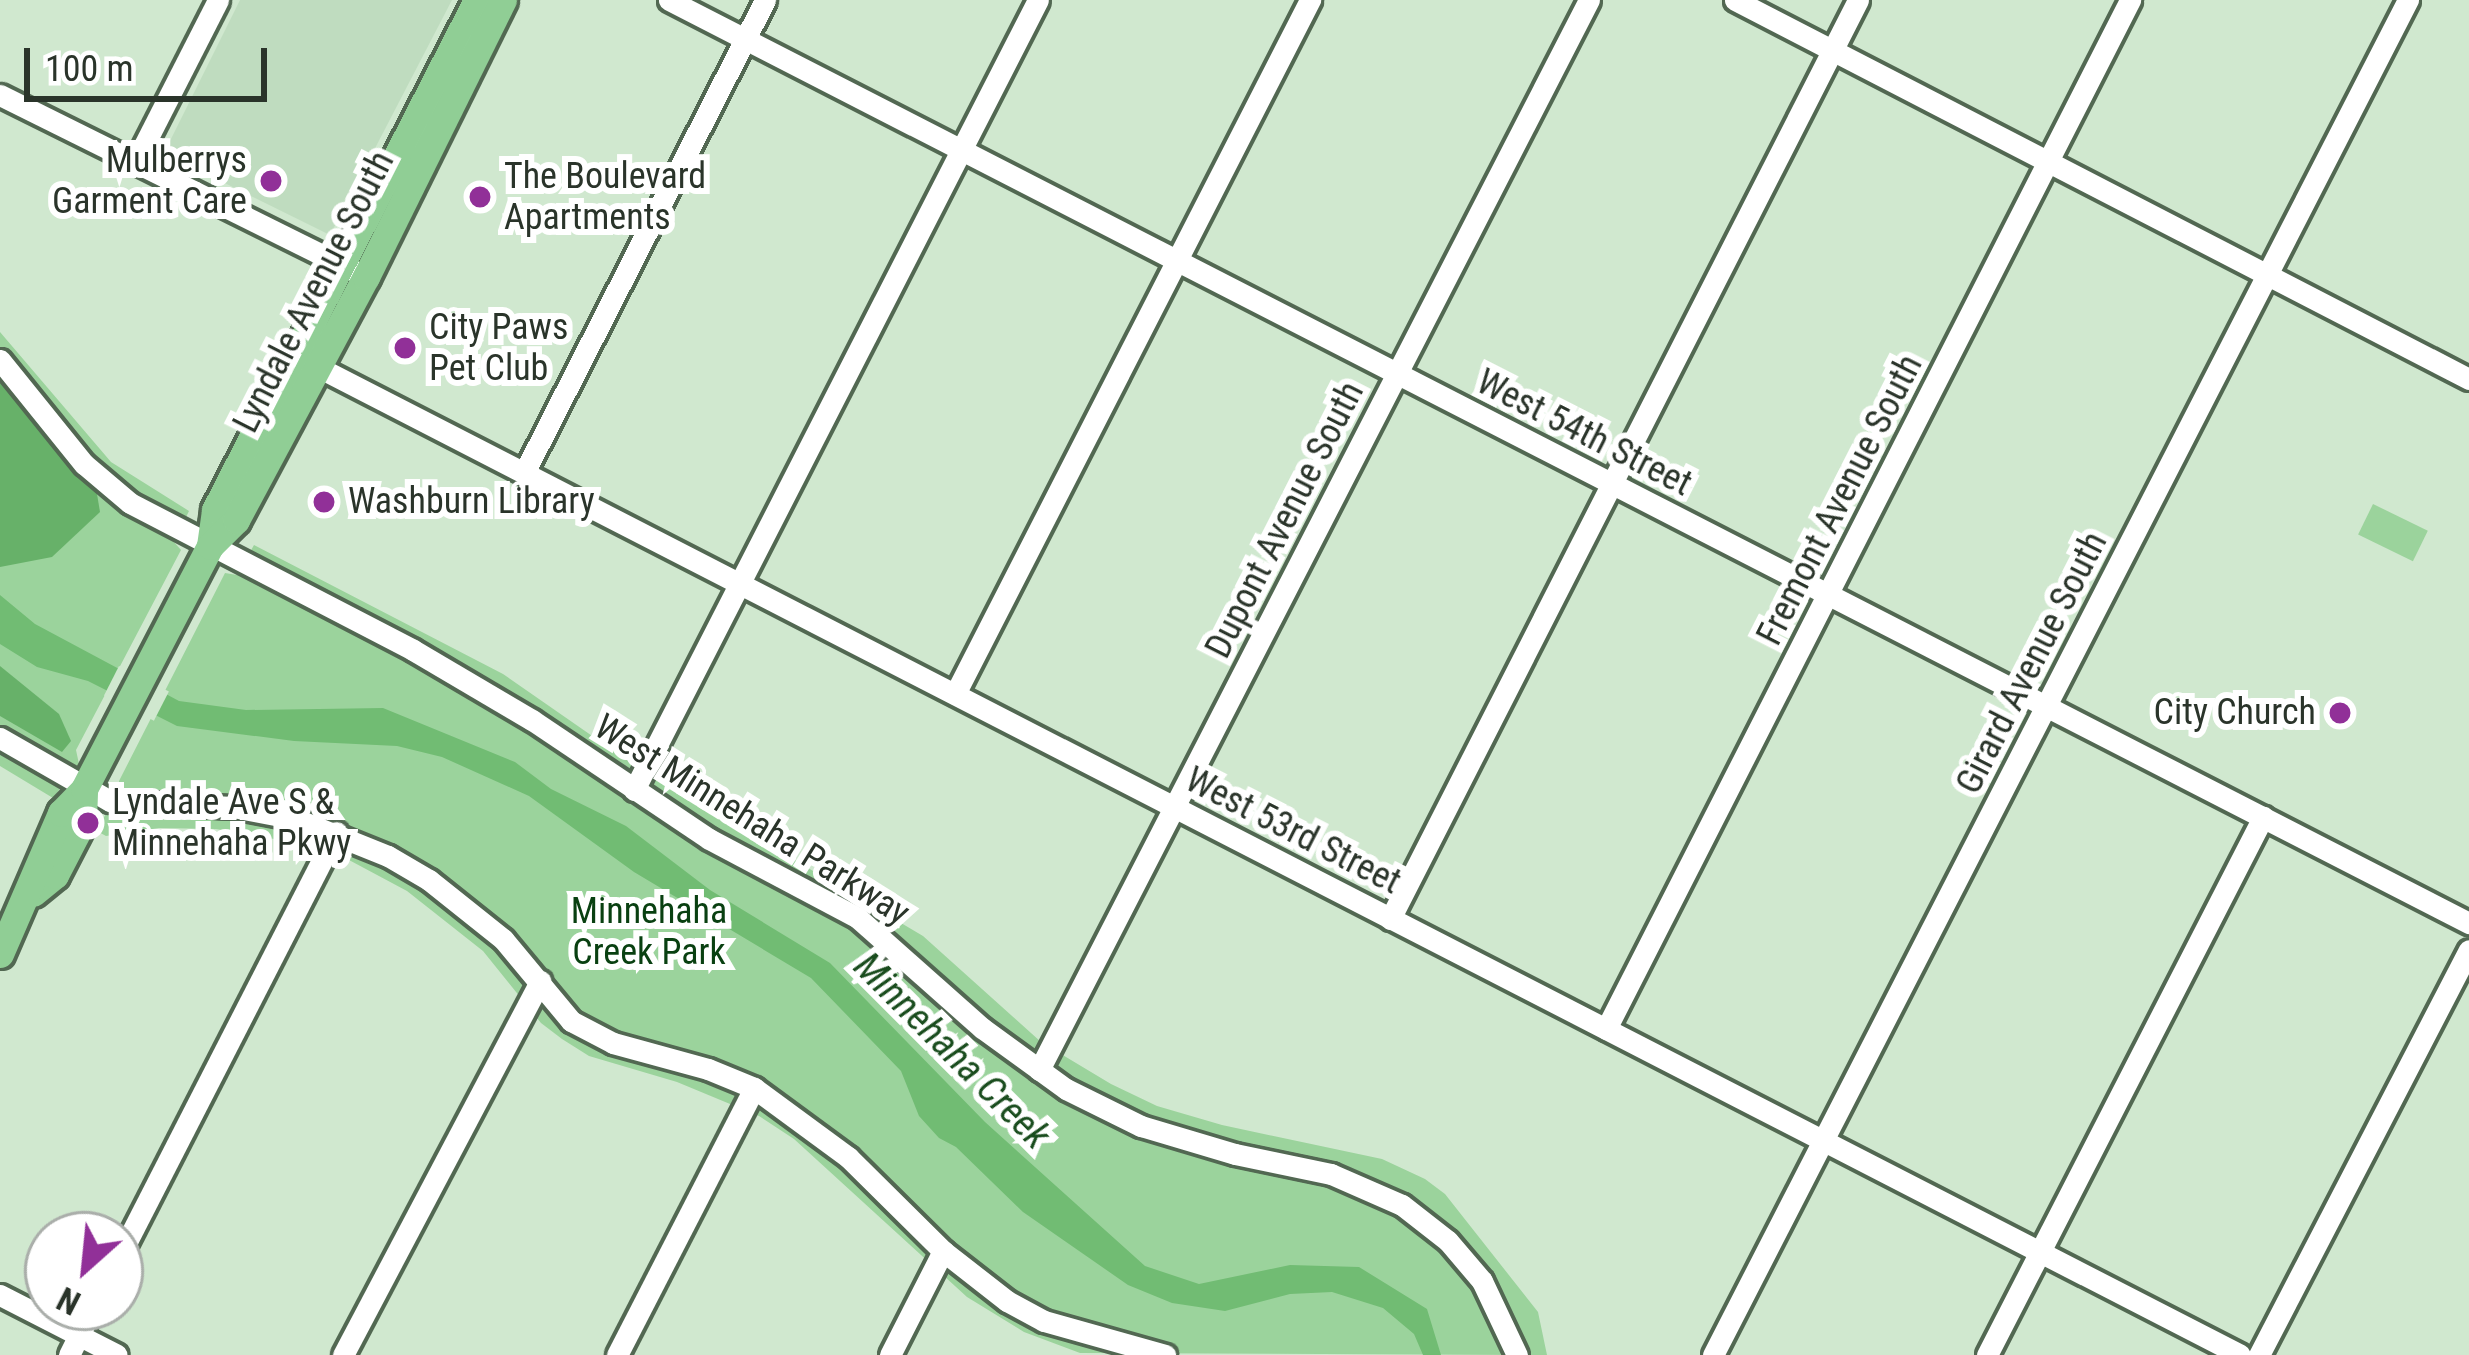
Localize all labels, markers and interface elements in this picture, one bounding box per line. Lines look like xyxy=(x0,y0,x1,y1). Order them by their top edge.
scale bar xyxy=(30,24,273,98)
text: 100 m xyxy=(45,48,134,90)
place label: Mulberrys Garment Care xyxy=(52,138,247,223)
street label: Lyndale Avenue South xyxy=(224,144,404,440)
place label: The Boulevard Apartments xyxy=(504,154,706,239)
marker: Mulberrys Garment Care xyxy=(258,168,284,194)
marker: The Boulevard Apartments xyxy=(467,184,493,210)
place label: City Paws Pet Club xyxy=(429,305,568,390)
marker: City Paws Pet Club xyxy=(392,335,418,361)
street label: Fremont Avenue South xyxy=(1748,348,1932,652)
street label: West 54th Street xyxy=(1469,360,1699,506)
street label: Dupont Avenue South xyxy=(1197,375,1373,665)
place label: Washburn Library xyxy=(348,480,595,524)
marker: Washburn Library xyxy=(311,489,337,515)
street label: Girard Avenue South xyxy=(1947,525,2117,801)
place label: City Church xyxy=(2154,691,2316,735)
marker: City Church xyxy=(2327,700,2353,726)
street label: West Minnehaha Parkway xyxy=(586,705,918,935)
street label: West 53rd Street xyxy=(1178,758,1408,904)
place label: Lyndale Ave S & Minnehaha Pkwy xyxy=(112,780,351,865)
marker: Lyndale Ave S & Minnehaha Pkwy xyxy=(75,810,101,836)
park label: Minnehaha Creek Park xyxy=(571,889,727,974)
water label: Minnehaha Creek xyxy=(844,943,1060,1159)
north arrow xyxy=(24,1211,144,1331)
text: N xyxy=(51,1279,87,1323)

